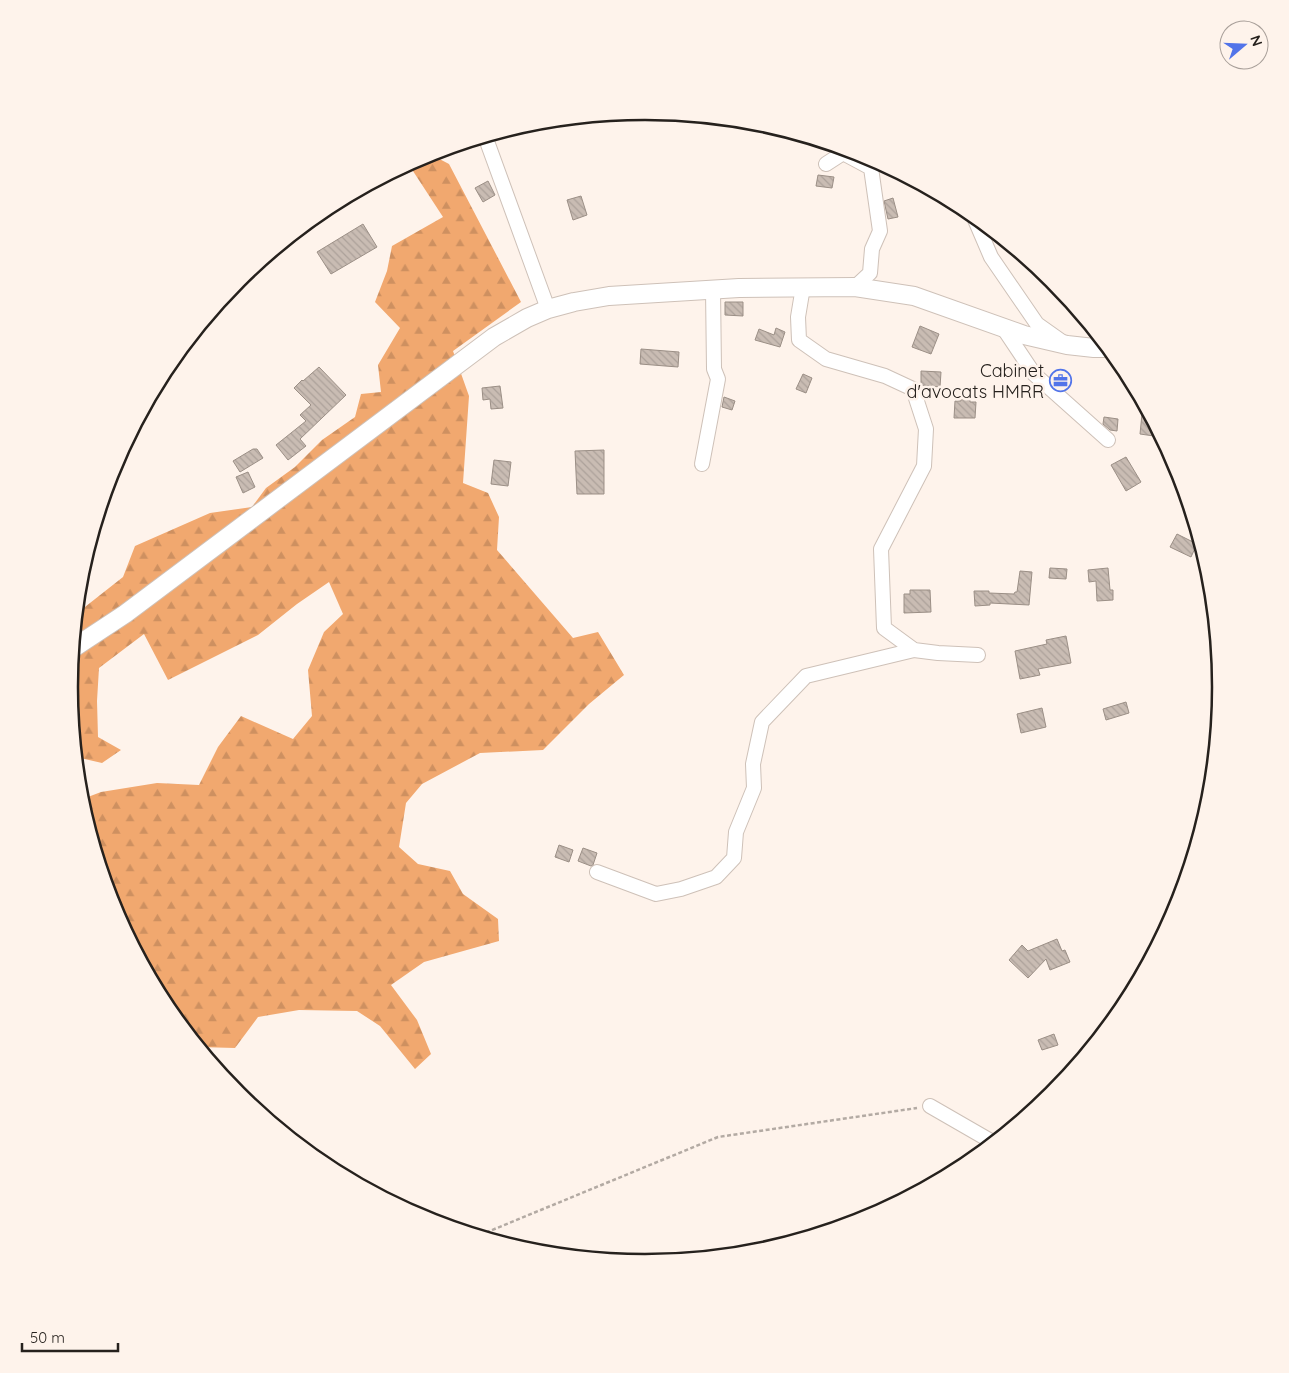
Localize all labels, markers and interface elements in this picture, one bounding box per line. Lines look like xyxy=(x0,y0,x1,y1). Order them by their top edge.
north arrow xyxy=(1219,20,1269,70)
text: N xyxy=(1246,33,1266,49)
place label: Cabinet d'avocats HMRR xyxy=(907,359,1044,403)
office icon: Cabinet d'avocats HMRR xyxy=(1048,368,1072,392)
scale bar xyxy=(22,1320,119,1352)
text: 50 m xyxy=(30,1328,65,1347)

